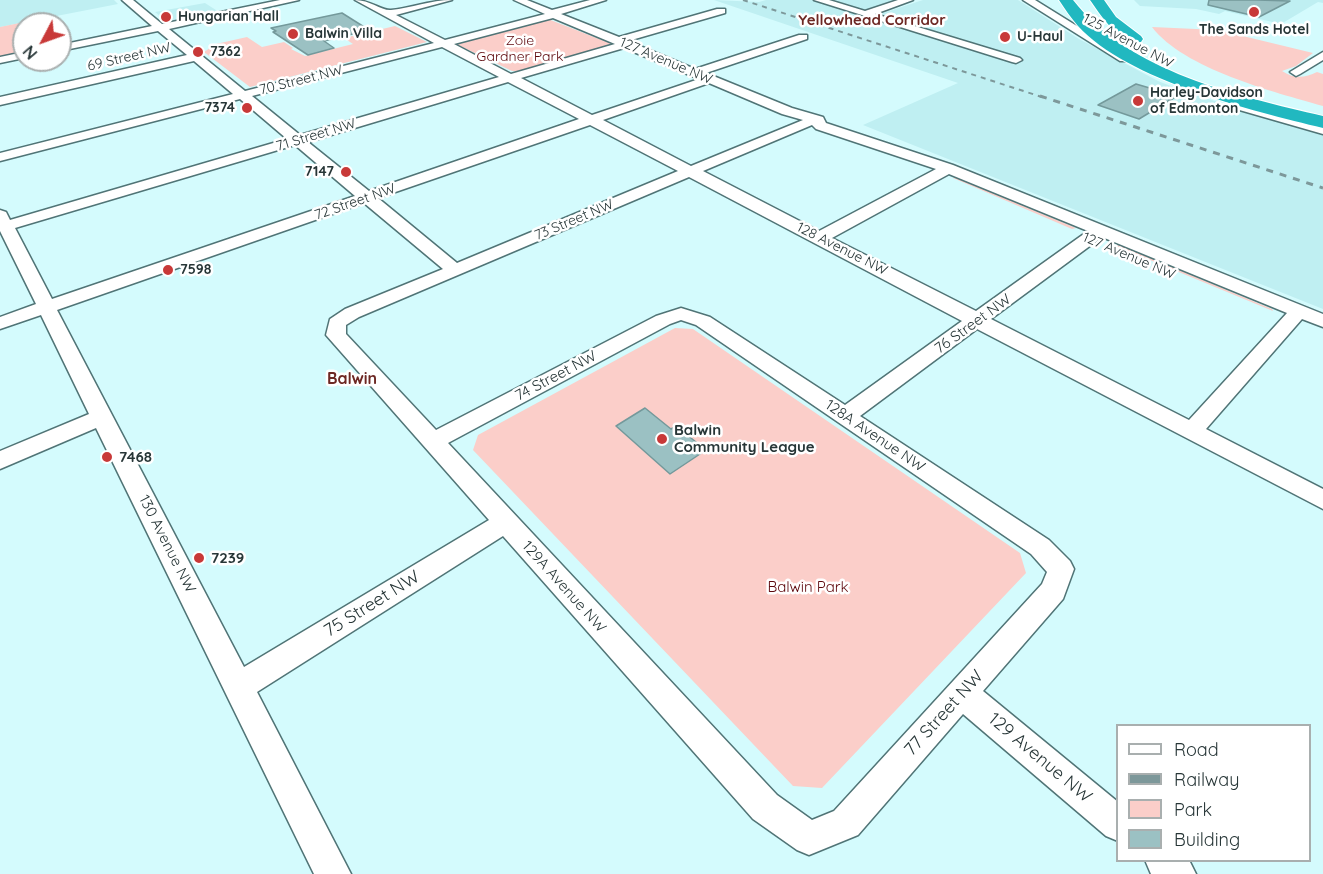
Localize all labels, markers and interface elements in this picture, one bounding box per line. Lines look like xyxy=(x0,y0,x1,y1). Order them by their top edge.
marker: The Sands Hotel xyxy=(1247,5,1261,19)
place label: Hungarian Hall xyxy=(178,9,279,25)
marker: Hungarian Hall xyxy=(159,10,173,24)
street label: 125 Avenue NW xyxy=(1080,10,1176,72)
district label: Yellowhead Corridor xyxy=(798,11,946,29)
north arrow xyxy=(12,12,72,72)
place label: The Sands Hotel xyxy=(1199,22,1309,38)
place label: Balwin Villa xyxy=(305,26,382,42)
marker: Balwin Villa xyxy=(286,27,300,41)
place label: U-Haul xyxy=(1017,29,1063,45)
marker: U-Haul xyxy=(998,30,1012,44)
park label: Zoie Gardner Park xyxy=(477,33,563,66)
street label: 127 Avenue NW xyxy=(617,34,715,88)
street label: 69 Street NW xyxy=(86,39,172,75)
text: N xyxy=(19,42,41,64)
place label: 7362 xyxy=(210,44,241,60)
marker: 7362 xyxy=(191,45,205,59)
street label: 70 Street NW xyxy=(258,62,344,98)
place label: Harley-Davidson of Edmonton xyxy=(1150,85,1263,118)
marker: Harley-Davidson of Edmonton xyxy=(1131,94,1145,108)
place label: 7374 xyxy=(204,100,235,116)
marker: 7374 xyxy=(240,101,254,115)
street label: 71 Street NW xyxy=(274,115,358,155)
place label: 7147 xyxy=(305,164,334,180)
marker: 7147 xyxy=(339,165,353,179)
street label: 72 Street NW xyxy=(312,180,398,224)
street label: 73 Street NW xyxy=(532,196,616,244)
street label: 128 Avenue NW xyxy=(794,219,890,279)
street label: 127 Avenue NW xyxy=(1080,229,1178,283)
place label: 7598 xyxy=(180,262,211,278)
marker: 7598 xyxy=(161,263,175,277)
street label: 76 Street NW xyxy=(931,290,1015,358)
street label: 74 Street NW xyxy=(512,347,600,405)
district label: Balwin xyxy=(327,369,377,389)
street label: 128A Avenue NW xyxy=(822,396,928,476)
place label: Balwin Community League xyxy=(674,421,815,456)
marker: Balwin Community League xyxy=(655,432,669,446)
place label: 7468 xyxy=(119,448,152,466)
marker: 7468 xyxy=(100,450,114,464)
street label: 130 Avenue NW xyxy=(135,492,199,596)
street label: 129A Avenue NW xyxy=(518,538,610,636)
place label: 7239 xyxy=(211,549,244,567)
marker: 7239 xyxy=(192,551,206,565)
street label: 75 Street NW xyxy=(320,566,424,642)
park label: Balwin Park xyxy=(767,578,849,596)
street label: 77 Street NW xyxy=(900,666,988,760)
street label: 129 Avenue NW xyxy=(984,708,1096,808)
legend xyxy=(1116,724,1311,862)
text: Road xyxy=(1174,738,1219,761)
text: Railway xyxy=(1174,768,1240,791)
text: Park xyxy=(1174,798,1212,821)
text: Building xyxy=(1174,828,1240,851)

